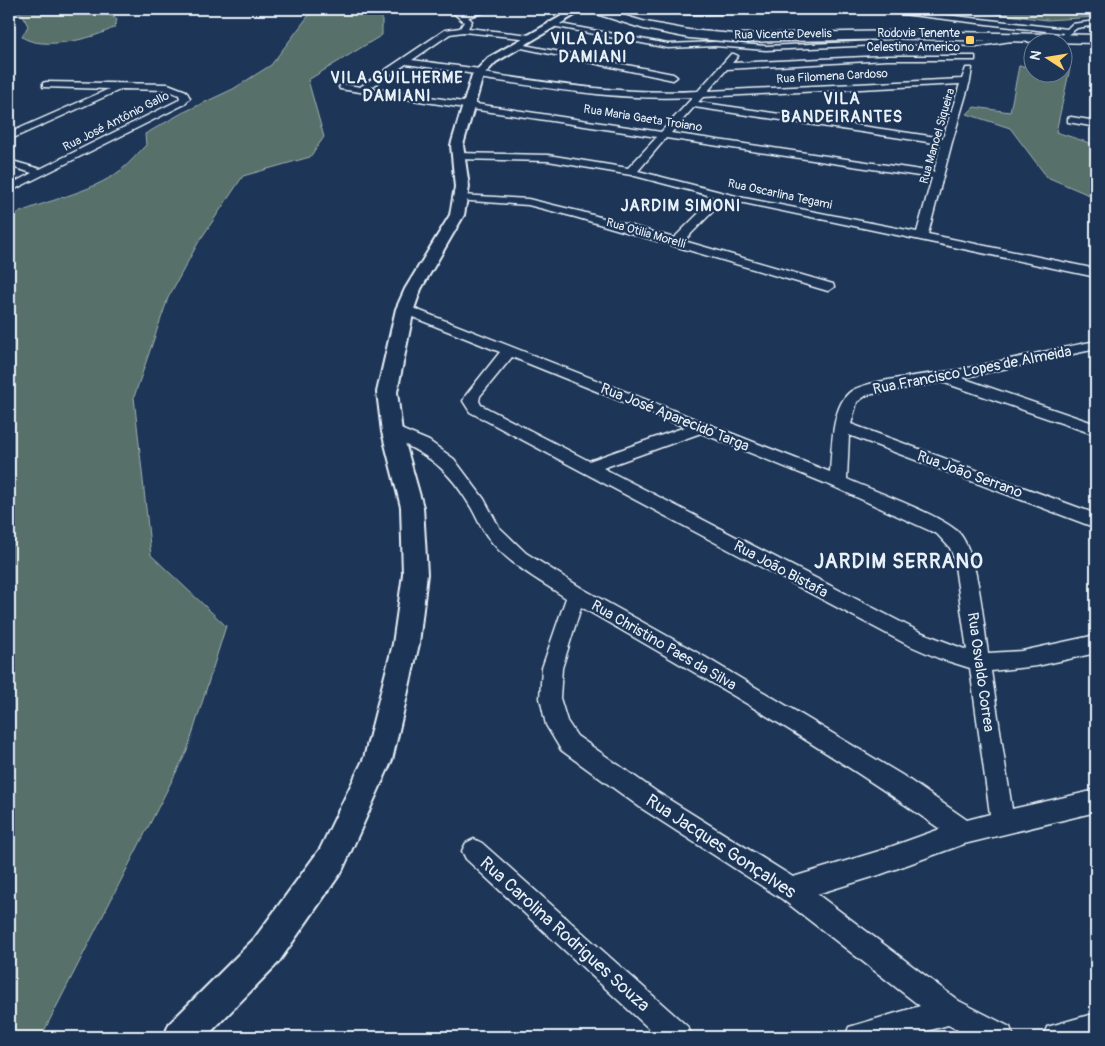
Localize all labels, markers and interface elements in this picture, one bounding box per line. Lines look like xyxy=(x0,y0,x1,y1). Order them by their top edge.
street label: Rua Vicente Develis xyxy=(734,26,832,43)
place label: Rodovia Tenente Celestino Americo xyxy=(867,26,961,55)
district label: VILA ALDO DAMIANI xyxy=(550,29,636,67)
north arrow xyxy=(1022,32,1072,82)
marker: Rodovia Tenente Celestino Americo xyxy=(964,34,976,46)
text: N xyxy=(1026,49,1045,62)
street label: Rua Filomena Cardoso xyxy=(776,66,889,87)
district label: VILA GUILHERME DAMIANI xyxy=(330,68,464,106)
street label: Rua Manoel Siqueira xyxy=(917,86,958,186)
street label: Rua José Antônio Gallo xyxy=(61,88,172,155)
district label: VILA BANDEIRANTES xyxy=(781,89,903,127)
street label: Rua Maria Gaeta Troiano xyxy=(582,102,704,135)
street label: Rua Oscarlina Tegami xyxy=(726,176,833,213)
district label: JARDIM SIMONI xyxy=(621,196,741,216)
street label: Rua Otilia Morelli xyxy=(604,215,687,252)
street label: Rua Francisco Lopes de Almeida xyxy=(871,342,1073,399)
street label: Rua José Aparecido Targa xyxy=(598,379,752,456)
street label: Rua João Serrano xyxy=(914,447,1025,502)
street label: Rua João Bistafa xyxy=(730,537,831,602)
district label: JARDIM SERRANO xyxy=(814,549,984,574)
street label: Rua Christino Paes da Silva xyxy=(588,596,740,695)
street label: Rua Osvaldo Correa xyxy=(963,611,998,733)
street label: Rua Jacques Gonçalves xyxy=(641,789,800,904)
street label: Rua Carolina Rodrigues Souza xyxy=(475,852,655,1017)

